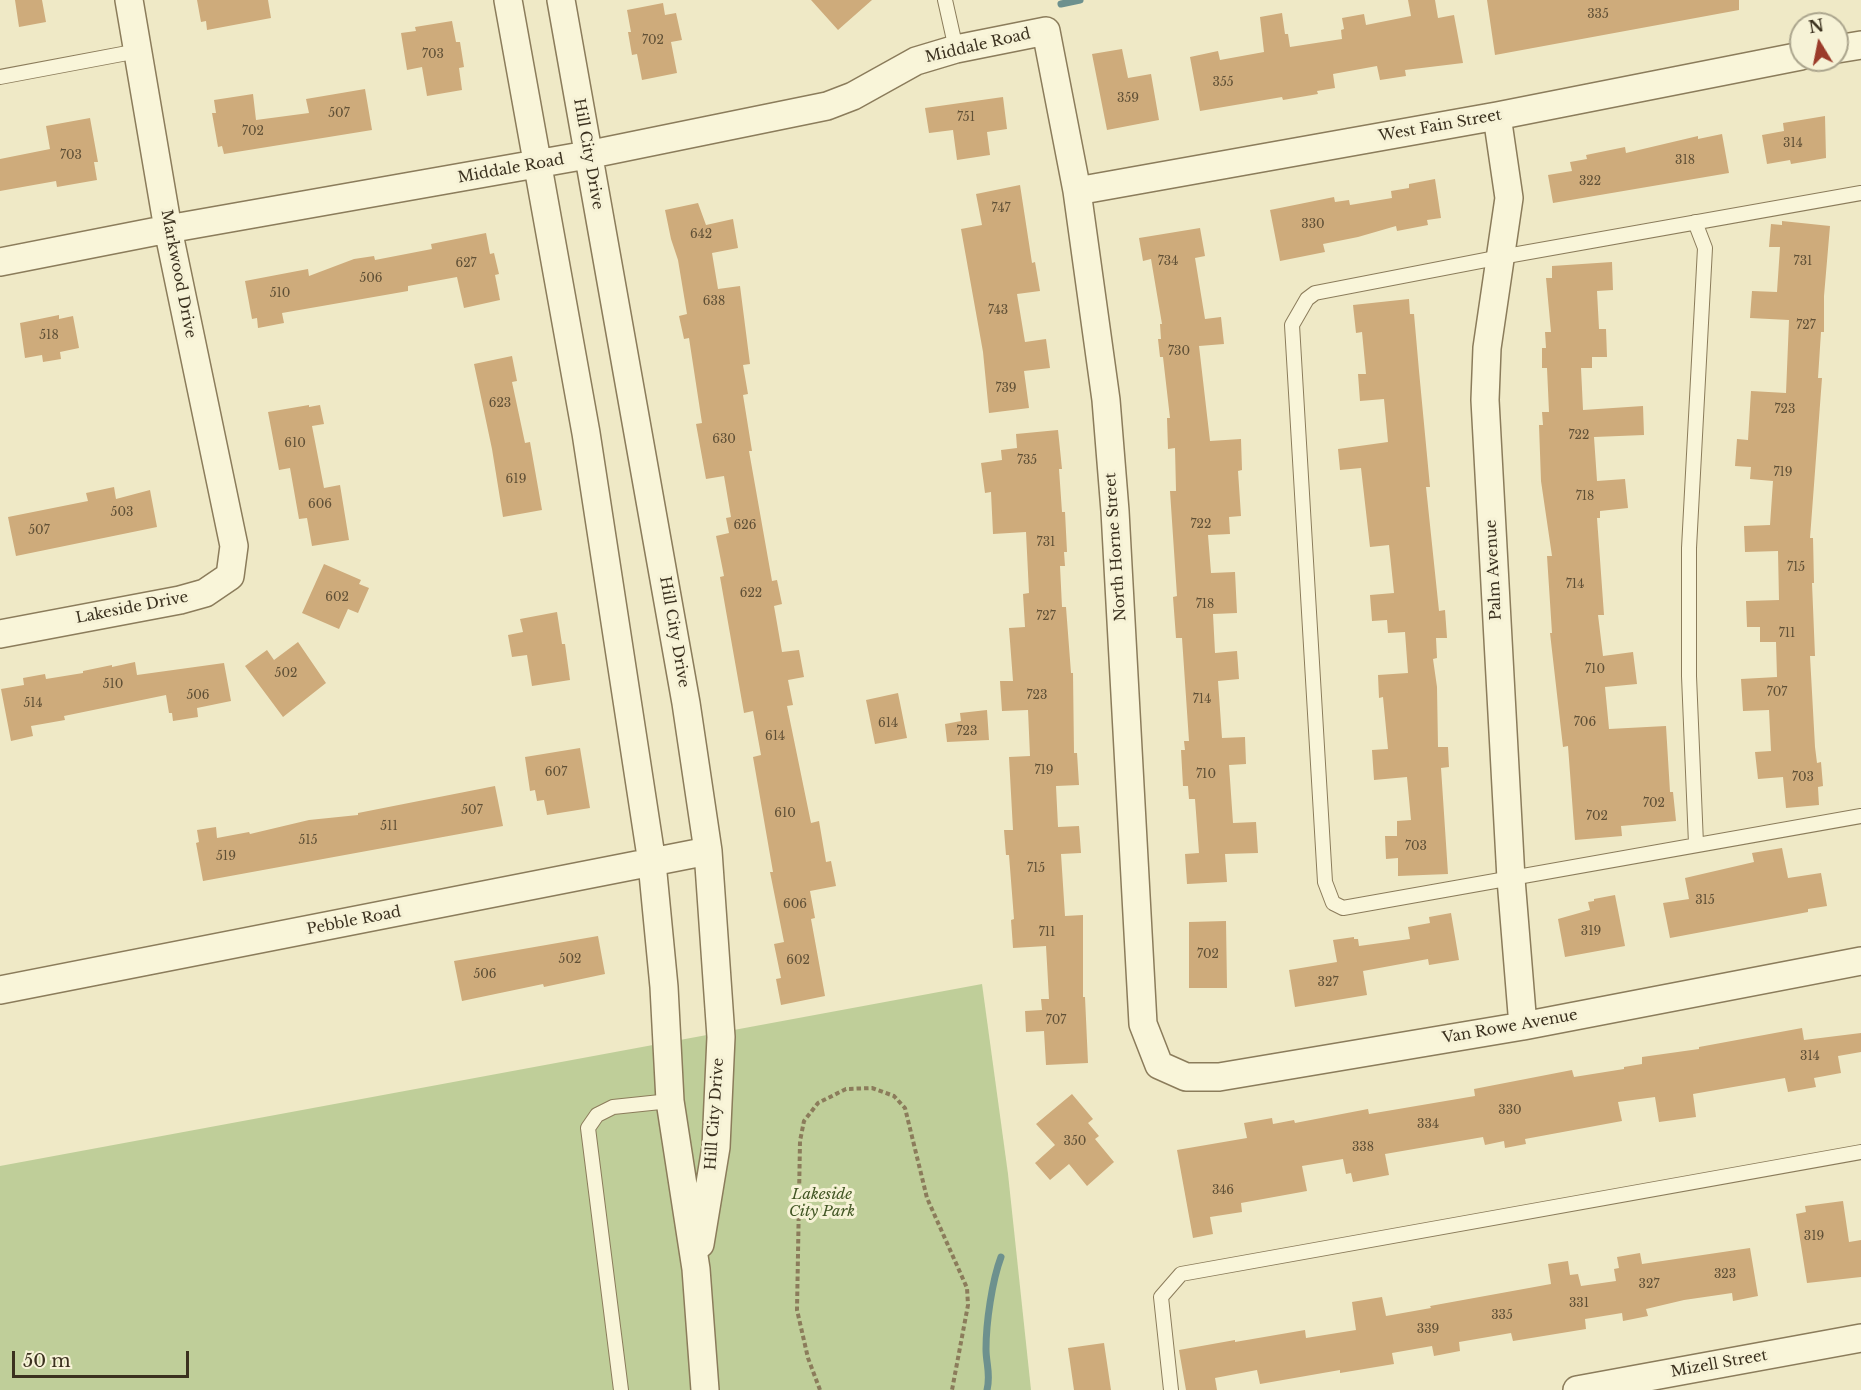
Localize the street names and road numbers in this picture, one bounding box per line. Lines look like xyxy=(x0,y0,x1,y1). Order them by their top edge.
street label: Middale Road xyxy=(923,25,1033,67)
street label: Hill City Drive xyxy=(569,97,607,211)
street label: West Fain Street xyxy=(1377,106,1503,146)
street label: Middale Road xyxy=(456,151,566,187)
street label: Markwood Drive xyxy=(157,208,199,340)
street label: North Horne Street xyxy=(1102,472,1130,622)
street label: Palm Avenue xyxy=(1482,519,1506,621)
street label: Hill City Drive xyxy=(655,575,693,689)
street label: Lakeside Drive xyxy=(74,588,190,628)
street label: Pebble Road xyxy=(305,903,403,939)
street label: Van Rowe Avenue xyxy=(1441,1006,1579,1048)
street label: Hill City Drive xyxy=(702,1057,728,1171)
street label: Mizell Street xyxy=(1669,1347,1769,1381)

